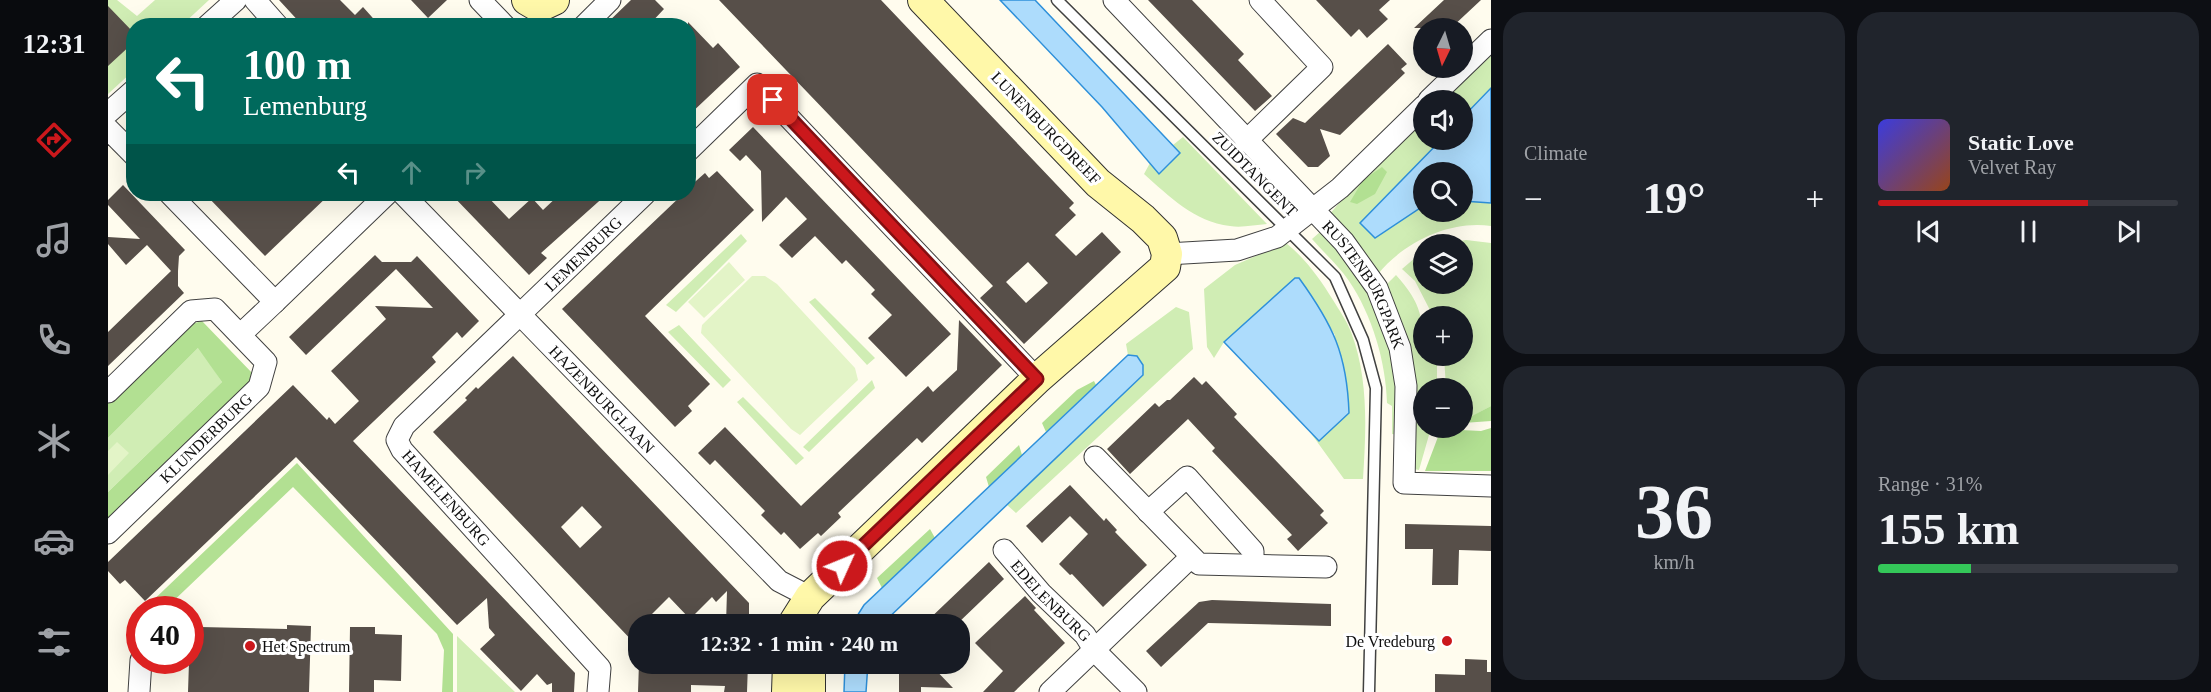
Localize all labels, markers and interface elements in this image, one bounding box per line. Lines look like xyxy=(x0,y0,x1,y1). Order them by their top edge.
north arrow xyxy=(1413,18,1473,78)
map controls xyxy=(1413,18,1473,438)
text: 12:31 xyxy=(23,29,86,59)
icon: left xyxy=(144,42,222,120)
text: 100 m xyxy=(243,42,352,88)
street label: LUNENBURGDREEF xyxy=(988,68,1104,188)
pin xyxy=(747,74,798,125)
icon: arrive xyxy=(756,83,789,116)
button: sound xyxy=(1413,90,1473,150)
text: Lemenburg xyxy=(243,91,367,121)
icon: directions xyxy=(33,119,75,161)
street label: ZUIDTANGENT xyxy=(1209,128,1301,220)
text: Static Love xyxy=(1968,130,2074,155)
text: Climate xyxy=(1524,142,1587,164)
icon: left xyxy=(332,156,365,189)
icon: ahead xyxy=(395,156,428,189)
icon: right xyxy=(458,156,491,189)
text: Velvet Ray xyxy=(1968,156,2056,178)
button: search xyxy=(1413,162,1473,222)
text: 19° xyxy=(1643,173,1706,223)
text: − xyxy=(1524,181,1543,217)
text: + xyxy=(1805,181,1824,217)
street label: LEMENBURG xyxy=(541,213,625,294)
icon: previous xyxy=(1912,215,1945,248)
icon: pause xyxy=(2012,215,2045,248)
icon: next xyxy=(2112,215,2145,248)
street label: RUSTENBURGPARK xyxy=(1319,217,1408,352)
icon: music xyxy=(33,219,75,261)
button: layers xyxy=(1413,234,1473,294)
button: + xyxy=(1413,306,1473,366)
icon: phone xyxy=(33,319,75,361)
street label: HAZENBURGLAAN xyxy=(546,342,659,457)
button: − xyxy=(1413,378,1473,438)
street label: KLUNDERBURG xyxy=(157,390,256,486)
icon: climate xyxy=(33,420,75,462)
street label: HAMELENBURG xyxy=(399,447,494,550)
text: 36 xyxy=(1635,468,1713,555)
text: Range · 31% xyxy=(1878,473,1982,495)
text: 155 km xyxy=(1878,504,2019,554)
icon: car xyxy=(33,520,75,562)
position arrow xyxy=(810,534,874,598)
text: km/h xyxy=(1653,551,1695,573)
street label: EDELENBURG xyxy=(1008,556,1095,645)
speed limit sign: 40 xyxy=(126,596,204,674)
icon: filters xyxy=(33,621,75,663)
text: 12:32 · 1 min · 240 m xyxy=(700,631,898,656)
place label: De Vredeburg xyxy=(1345,633,1435,651)
marker: De Vredeburg xyxy=(1440,634,1454,648)
place label: Het Spectrum xyxy=(262,638,351,656)
marker: Het Spectrum xyxy=(243,639,257,653)

